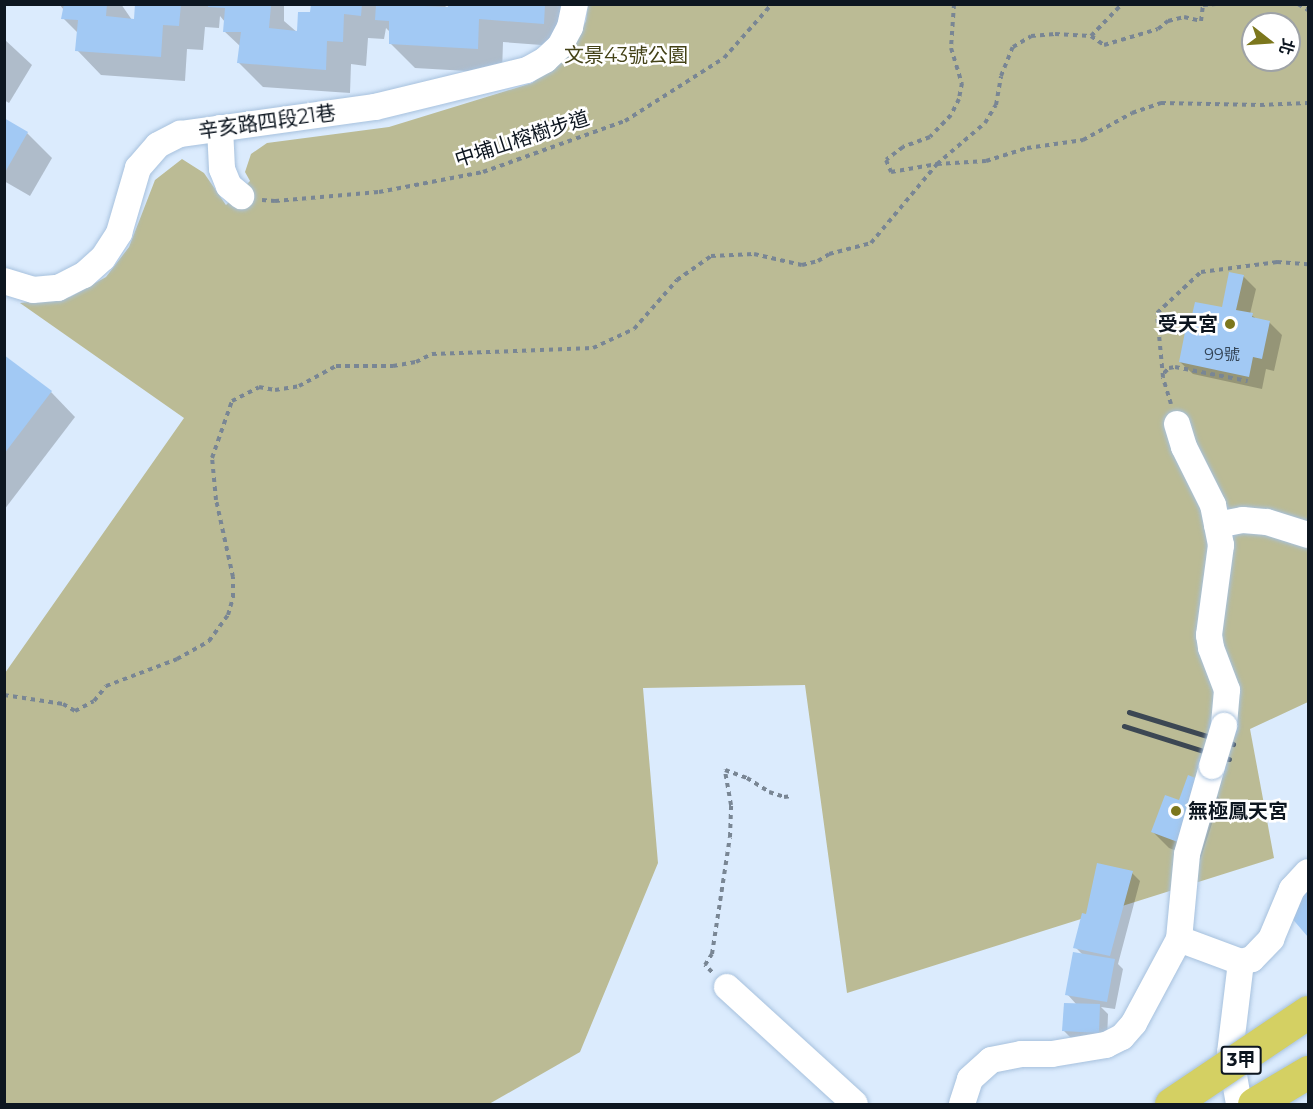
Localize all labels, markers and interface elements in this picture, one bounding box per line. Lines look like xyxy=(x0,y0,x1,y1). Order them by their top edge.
north arrow xyxy=(1241,12,1301,72)
text: 北 xyxy=(1275,36,1298,57)
park label: 文景43號公園 xyxy=(564,43,688,67)
street label: 辛亥路四段21巷 xyxy=(197,100,337,144)
street label: 中埔山榕樹步道 xyxy=(452,106,592,172)
place label: 受天宮 xyxy=(1158,312,1218,336)
marker: 受天宮 xyxy=(1223,317,1237,331)
house number: 99號 xyxy=(1204,345,1240,365)
place label: 無極鳳天宮 xyxy=(1188,799,1288,823)
marker: 無極鳳天宮 xyxy=(1169,804,1183,818)
road number: 3甲 xyxy=(1220,1045,1262,1075)

